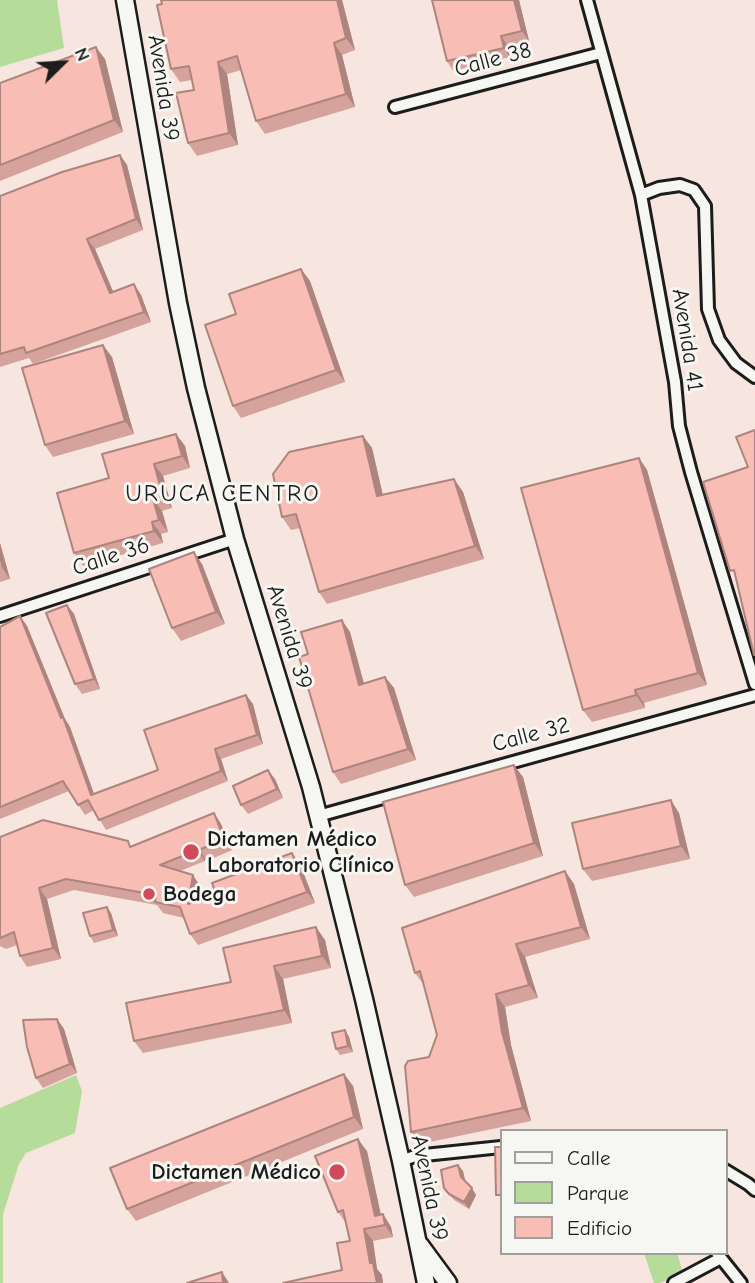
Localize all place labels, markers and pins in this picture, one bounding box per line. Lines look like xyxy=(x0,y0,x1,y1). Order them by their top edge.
place label: Dictamen Médico Laboratorio Clínico xyxy=(207,825,394,879)
marker: Dictamen Médico Laboratorio Clínico xyxy=(181,842,201,862)
place label: Bodega xyxy=(163,880,237,908)
marker: Bodega xyxy=(141,886,157,902)
place label: Dictamen Médico xyxy=(151,1158,321,1186)
marker: Dictamen Médico xyxy=(327,1162,347,1182)

